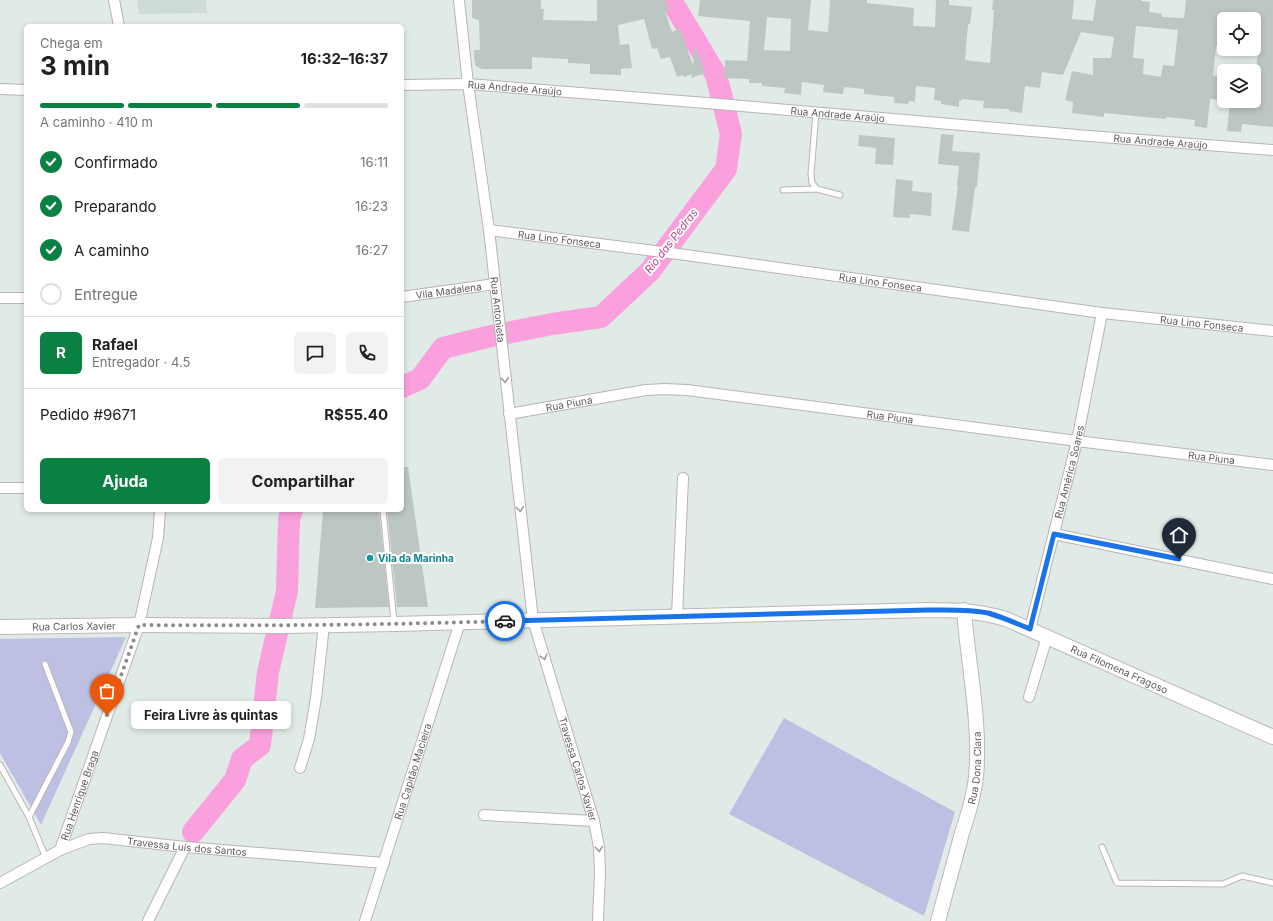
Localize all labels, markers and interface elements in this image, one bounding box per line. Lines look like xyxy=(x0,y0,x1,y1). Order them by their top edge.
map controls xyxy=(1217,12,1261,108)
button: locate xyxy=(1217,12,1261,56)
text: Chega em xyxy=(40,35,103,51)
text: 16:32–16:37 xyxy=(301,49,388,68)
text: 3 min xyxy=(40,50,110,81)
button: layers xyxy=(1217,64,1261,108)
street label: Rua Andrade Araújo xyxy=(467,78,562,97)
street label: Rua Andrade Araújo xyxy=(790,104,885,124)
text: A caminho · 410 m xyxy=(40,114,153,130)
street label: Rua Andrade Araújo xyxy=(1113,132,1208,151)
icon: check xyxy=(40,151,62,173)
text: Confirmado xyxy=(74,153,158,172)
text: 16:11 xyxy=(360,154,388,170)
icon: check xyxy=(40,195,62,217)
text: Preparando xyxy=(74,197,157,216)
text: 16:23 xyxy=(355,198,388,214)
water label: Rio das Pedras xyxy=(641,206,701,276)
street label: Rua Lino Fonseca xyxy=(517,228,602,250)
icon: check xyxy=(40,239,62,261)
text: A caminho xyxy=(74,241,149,260)
text: 16:27 xyxy=(356,242,388,258)
street label: Rua Lino Fonseca xyxy=(838,270,923,294)
street label: Rua Antonieta xyxy=(488,276,508,343)
street label: Vila Madalena xyxy=(415,280,482,301)
text: Entregue xyxy=(74,285,138,304)
street label: Rua Lino Fonseca xyxy=(1160,313,1244,334)
button: chat xyxy=(294,332,336,374)
button: phone xyxy=(346,332,388,374)
text: Rafael xyxy=(92,335,138,354)
text: R xyxy=(56,343,66,362)
text: Entregador · 4.5 xyxy=(92,354,190,370)
one-way arrow xyxy=(501,377,510,383)
street label: Rua Piuna xyxy=(545,394,593,413)
text: Pedido #9671 xyxy=(40,405,136,424)
text: R$55.40 xyxy=(324,405,388,424)
street label: Rua Piuna xyxy=(866,408,914,426)
street label: Rua América Soares xyxy=(1052,424,1086,520)
street label: Rua Piuna xyxy=(1187,449,1236,466)
button: Ajuda xyxy=(40,458,210,504)
button: Compartilhar xyxy=(218,458,388,504)
one-way arrow xyxy=(515,506,524,512)
pin xyxy=(1162,518,1196,559)
icon: home xyxy=(1168,524,1190,546)
place label: Vila da Marinha xyxy=(378,552,454,564)
marker: Vila da Marinha xyxy=(365,553,375,563)
courier xyxy=(485,601,525,641)
icon: car xyxy=(494,610,516,632)
street label: Rua Carlos Xavier xyxy=(32,619,116,633)
street label: Rua Filomena Fragoso xyxy=(1069,642,1170,696)
one-way arrow xyxy=(539,654,548,661)
pin xyxy=(90,674,124,715)
icon: bag xyxy=(96,680,118,702)
callout: Feira Livre às quintas xyxy=(131,701,291,729)
text: Feira Livre às quintas xyxy=(144,707,278,723)
street label: Travessa Carlos Xavier xyxy=(557,715,600,823)
street label: Rua Capitão Macieira xyxy=(392,722,433,821)
street label: Rua Dona Clara xyxy=(965,731,983,806)
street label: Rua Henrique Braga xyxy=(58,749,101,842)
street label: Travessa Luís dos Santos xyxy=(127,835,247,858)
one-way arrow xyxy=(594,846,603,852)

